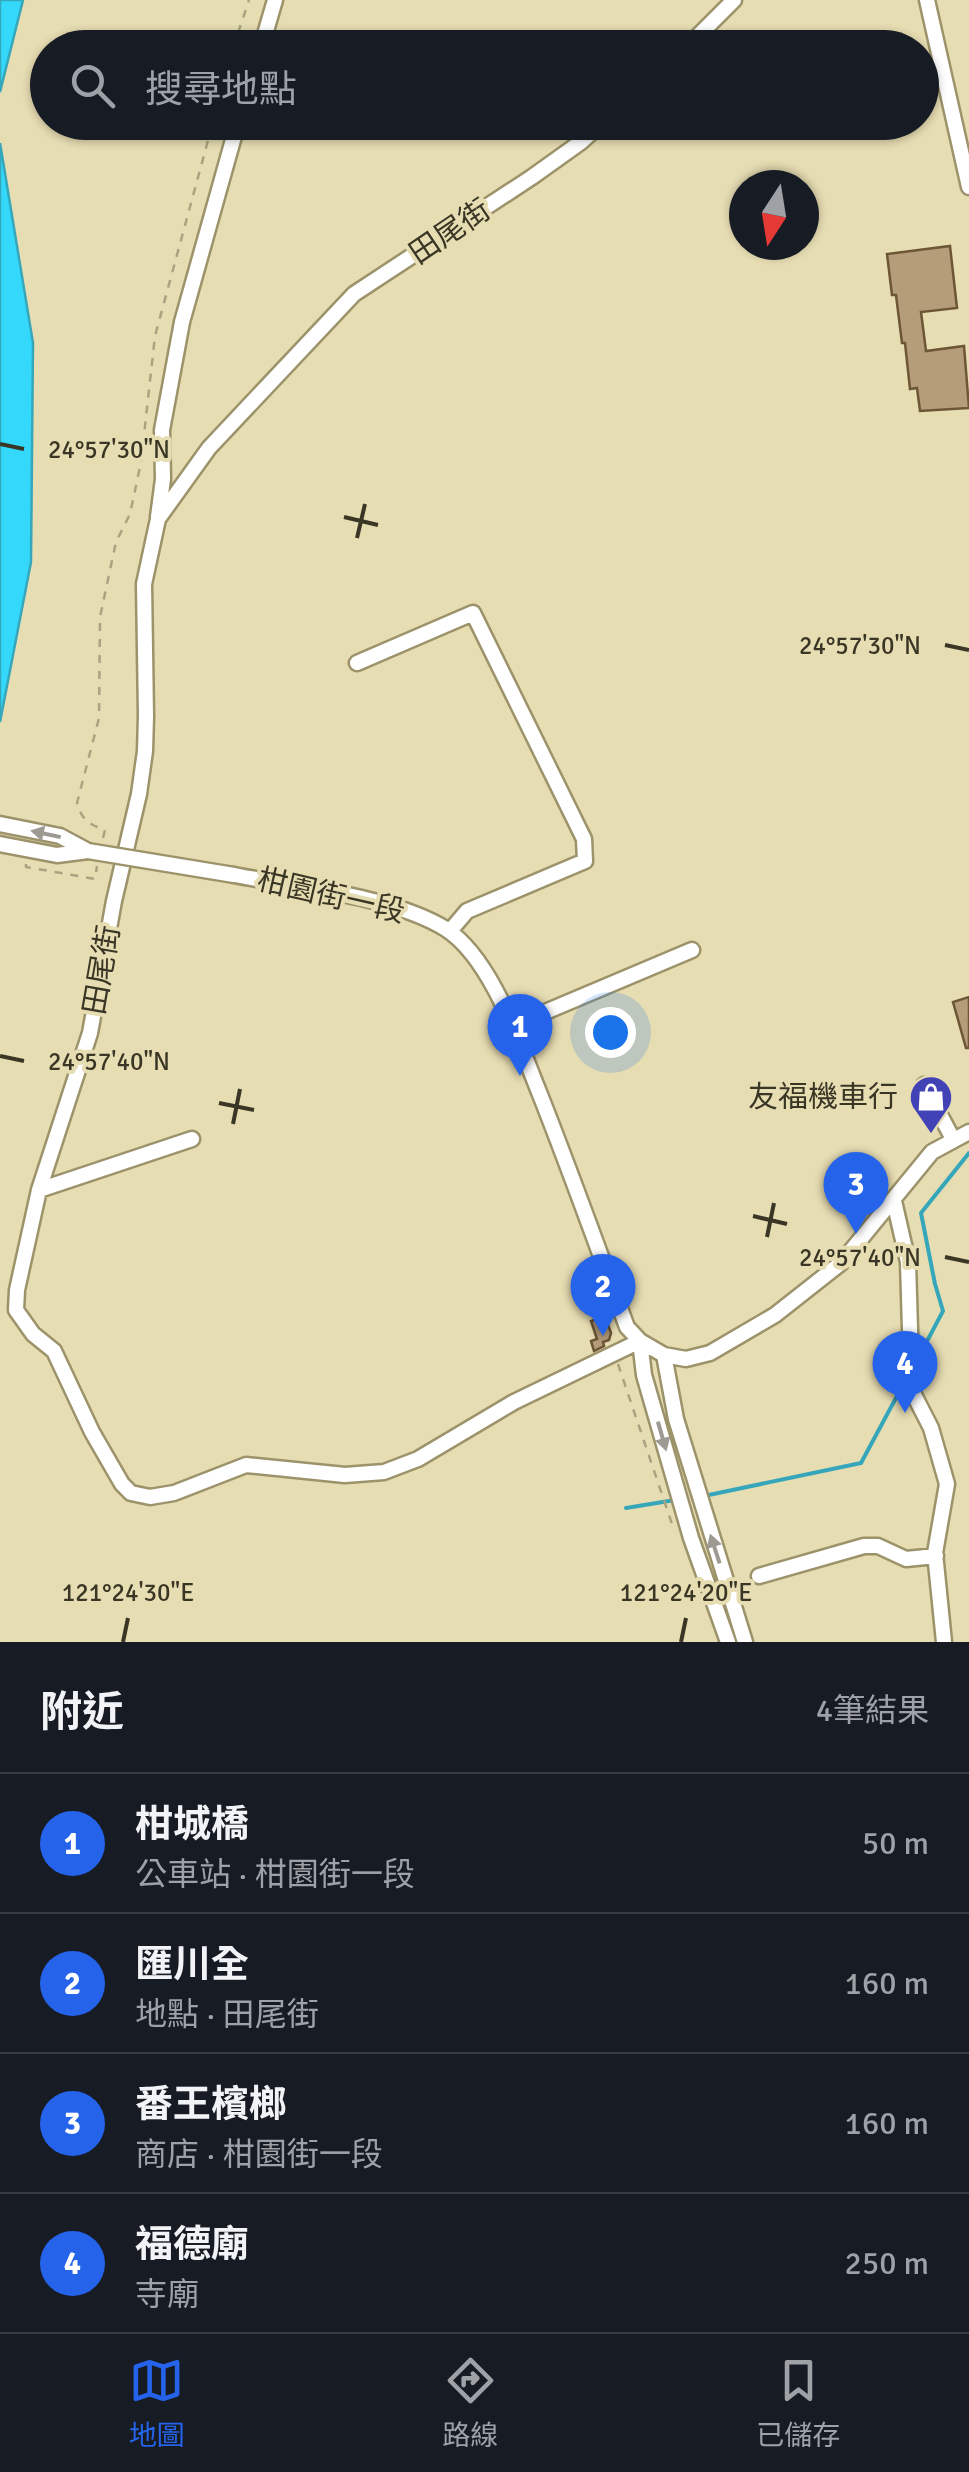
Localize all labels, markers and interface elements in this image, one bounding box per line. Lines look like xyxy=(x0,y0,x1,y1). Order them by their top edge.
search box xyxy=(30,30,939,140)
icon: search xyxy=(65,58,120,113)
text: 搜尋地點 xyxy=(145,66,297,113)
north arrow xyxy=(729,170,819,260)
street label: 田尾街 xyxy=(402,191,498,273)
text: 24°57'30"N xyxy=(48,434,170,465)
text: 24°57'30"N xyxy=(799,630,921,661)
one-way arrow xyxy=(30,825,61,841)
street label: 柑園街一段 xyxy=(254,861,408,931)
street label: 田尾街 xyxy=(76,922,128,1018)
pin: 1 xyxy=(488,994,552,1076)
your location xyxy=(585,1007,636,1058)
text: 24°57'40"N xyxy=(48,1046,170,1077)
shop icon: 友福機車行 xyxy=(908,1074,954,1135)
place label: 友福機車行 xyxy=(748,1079,898,1116)
pin: 3 xyxy=(824,1152,888,1234)
text: 24°57'40"N xyxy=(799,1242,921,1273)
pin: 2 xyxy=(570,1254,636,1336)
pin: 4 xyxy=(872,1330,938,1413)
one-way arrow xyxy=(654,1420,670,1451)
one-way arrow xyxy=(707,1533,722,1564)
text: 121°24'30"E xyxy=(62,1577,194,1608)
text: 121°24'20"E xyxy=(620,1577,752,1608)
text: 附近 xyxy=(40,1687,124,1738)
text: 4筆結果 xyxy=(816,1691,929,1730)
text: 柑城橋 xyxy=(135,1801,249,1848)
text: 1 xyxy=(64,1824,81,1863)
text: 50 m xyxy=(862,1824,929,1863)
text: 公車站 · 柑園街一段 xyxy=(135,1855,415,1894)
text: 匯川全 xyxy=(135,1941,249,1988)
text: 2 xyxy=(64,1964,81,2003)
text: 160 m xyxy=(845,1964,929,2003)
text: 地點 · 田尾街 xyxy=(135,1995,319,2034)
text: 番王檳榔 xyxy=(135,2081,287,2128)
text: 3 xyxy=(64,2104,81,2143)
text: 160 m xyxy=(845,2104,929,2143)
text: 商店 · 柑園街一段 xyxy=(135,2135,383,2174)
text: 福德廟 xyxy=(135,2221,249,2268)
text: 4 xyxy=(64,2244,81,2283)
text: 250 m xyxy=(845,2244,929,2283)
text: 寺廟 xyxy=(135,2275,199,2314)
tab: 地圖 xyxy=(129,2353,185,2453)
tab: 路線 xyxy=(442,2353,498,2453)
tab: 已儲存 xyxy=(756,2353,840,2453)

